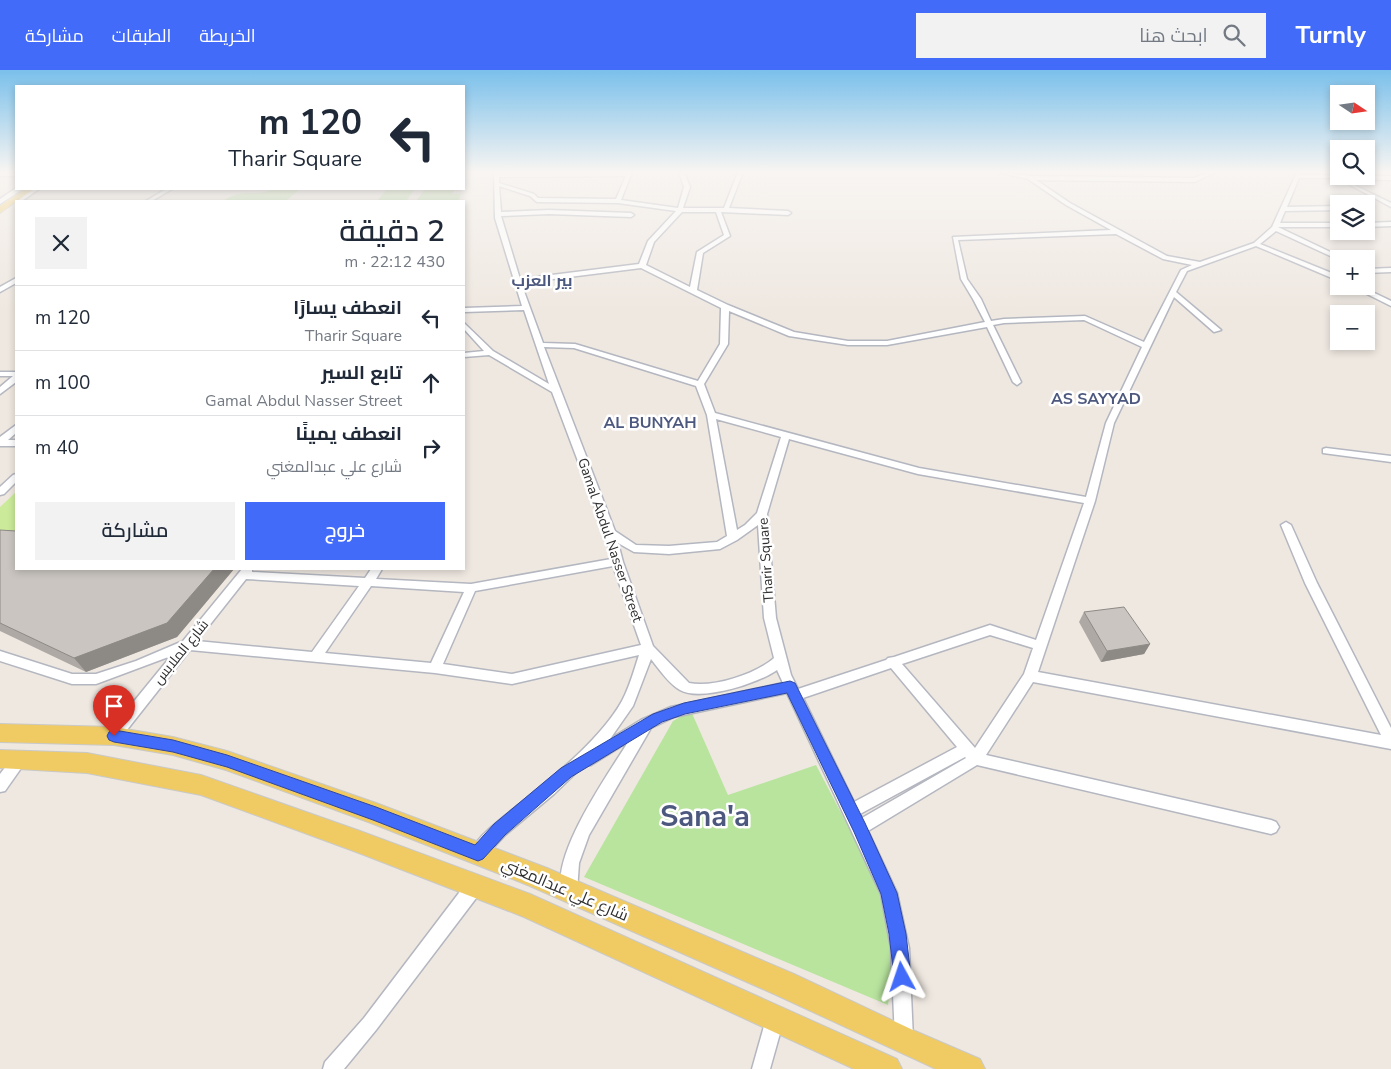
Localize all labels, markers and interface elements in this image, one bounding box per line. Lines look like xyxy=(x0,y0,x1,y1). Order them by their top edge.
search box xyxy=(916,13,1266,58)
text: Turnly xyxy=(1296,19,1366,51)
icon: search xyxy=(1220,21,1248,49)
text: ابحث هنا xyxy=(1139,23,1208,49)
text: مشاركة xyxy=(25,24,84,48)
text: الطبقات xyxy=(112,24,171,48)
text: الخريطة xyxy=(199,24,256,48)
north arrow xyxy=(1330,85,1375,130)
map controls xyxy=(1330,85,1375,350)
text: 120 m xyxy=(259,99,362,146)
icon: left xyxy=(380,105,445,170)
button: search xyxy=(1330,140,1375,185)
text: Tharir Square xyxy=(228,144,362,174)
button: layers xyxy=(1330,195,1375,240)
text: 2 دقيقة xyxy=(339,211,445,252)
button: close xyxy=(35,217,87,269)
button: + xyxy=(1330,250,1375,295)
text: 430 m · 22:12 xyxy=(344,251,445,273)
district label: بير العزب xyxy=(512,270,572,292)
text: انعطف يسارًا xyxy=(293,295,402,321)
icon: left xyxy=(417,304,445,332)
text: 120 m xyxy=(35,305,90,331)
button: − xyxy=(1330,305,1375,350)
text: Tharir Square xyxy=(305,325,402,347)
text: تابع السير xyxy=(321,360,402,386)
icon: ahead xyxy=(417,369,445,397)
text: 100 m xyxy=(35,370,90,396)
district label: AS SAYYAD xyxy=(1051,388,1141,410)
text: Gamal Abdul Nasser Street xyxy=(205,390,402,412)
district label: AL BUNYAH xyxy=(603,412,697,434)
text: انعطف يمينًا xyxy=(296,421,402,447)
icon: right xyxy=(417,434,445,462)
text: 40 m xyxy=(35,435,79,461)
street label: Gamal Abdul Nasser Street xyxy=(573,455,647,625)
text: شارع علي عبدالمغني xyxy=(266,456,402,478)
button: مشاركة xyxy=(35,502,235,560)
button: خروج xyxy=(245,502,445,560)
street label: Tharir Square xyxy=(754,517,778,603)
street label: شارع الملابس xyxy=(149,616,213,688)
pin xyxy=(93,685,135,736)
icon: arrive xyxy=(100,692,128,720)
district label: Sana'a xyxy=(660,797,750,836)
street label: شارع علي عبدالمغني xyxy=(497,853,632,928)
position arrow xyxy=(875,950,927,1002)

